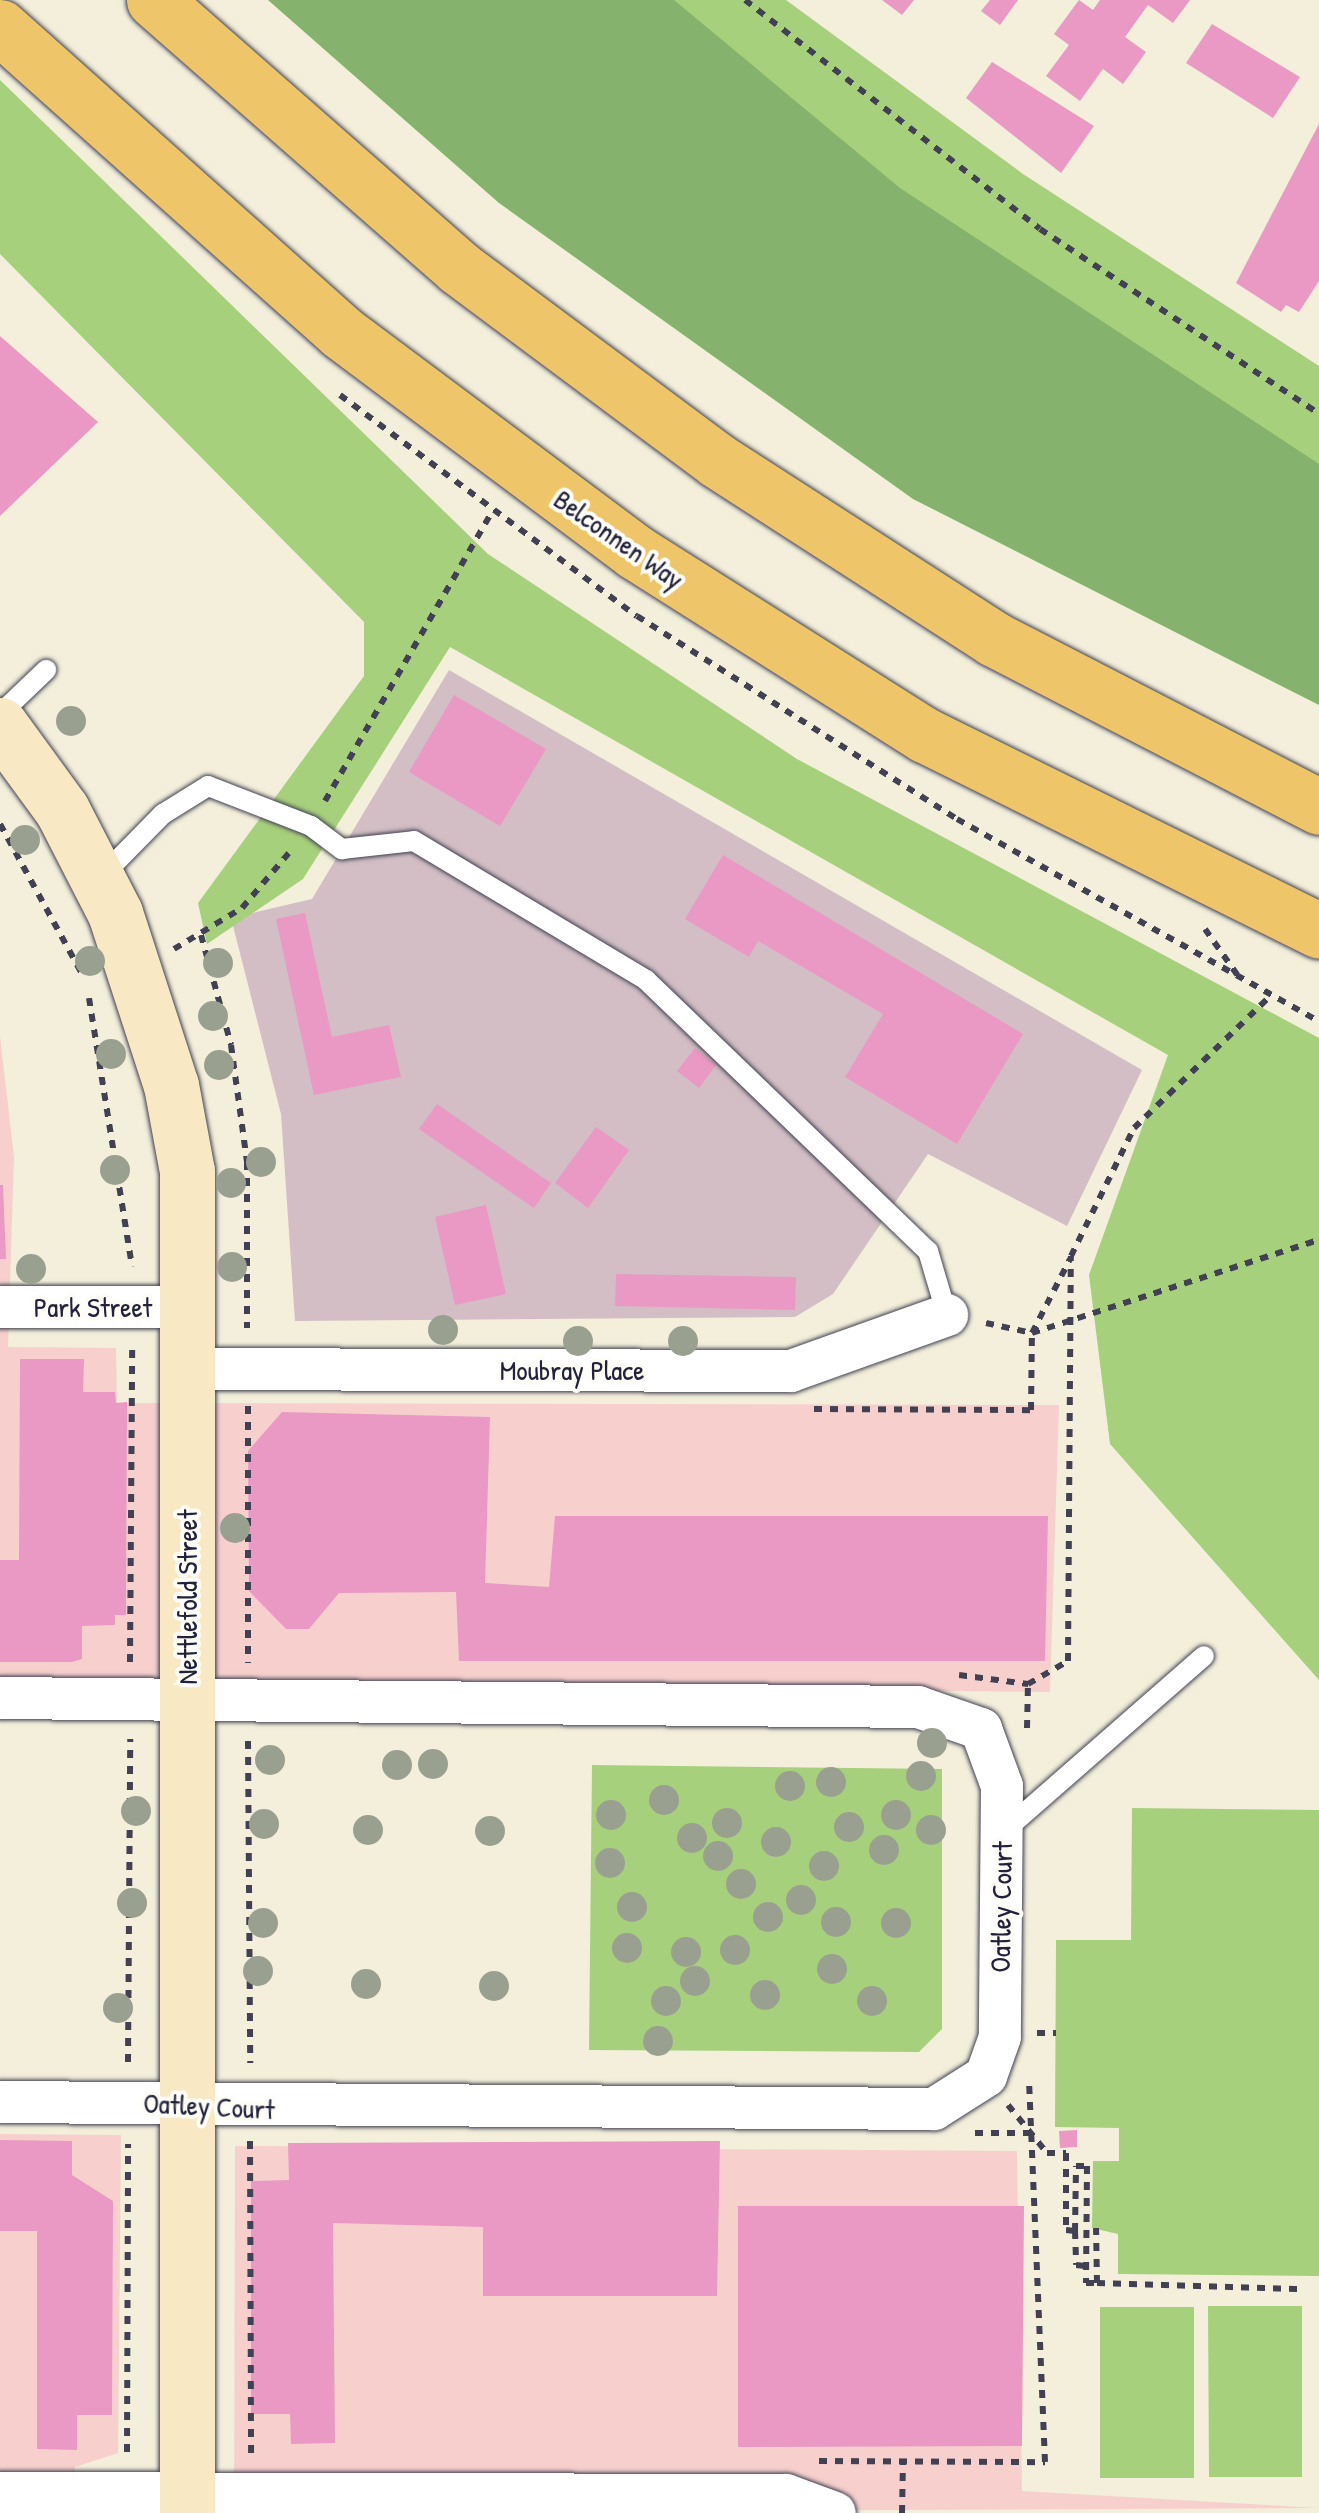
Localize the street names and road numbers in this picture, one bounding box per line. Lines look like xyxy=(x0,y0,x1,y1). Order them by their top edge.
street label: Belconnen Way xyxy=(548,482,690,596)
street label: Park Street xyxy=(34,1290,152,1324)
street label: Moubray Place xyxy=(500,1353,644,1387)
street label: Nettlefold Street xyxy=(170,1509,204,1685)
street label: Oatley Court xyxy=(983,1841,1019,1973)
street label: Oatley Court xyxy=(143,2086,275,2126)

